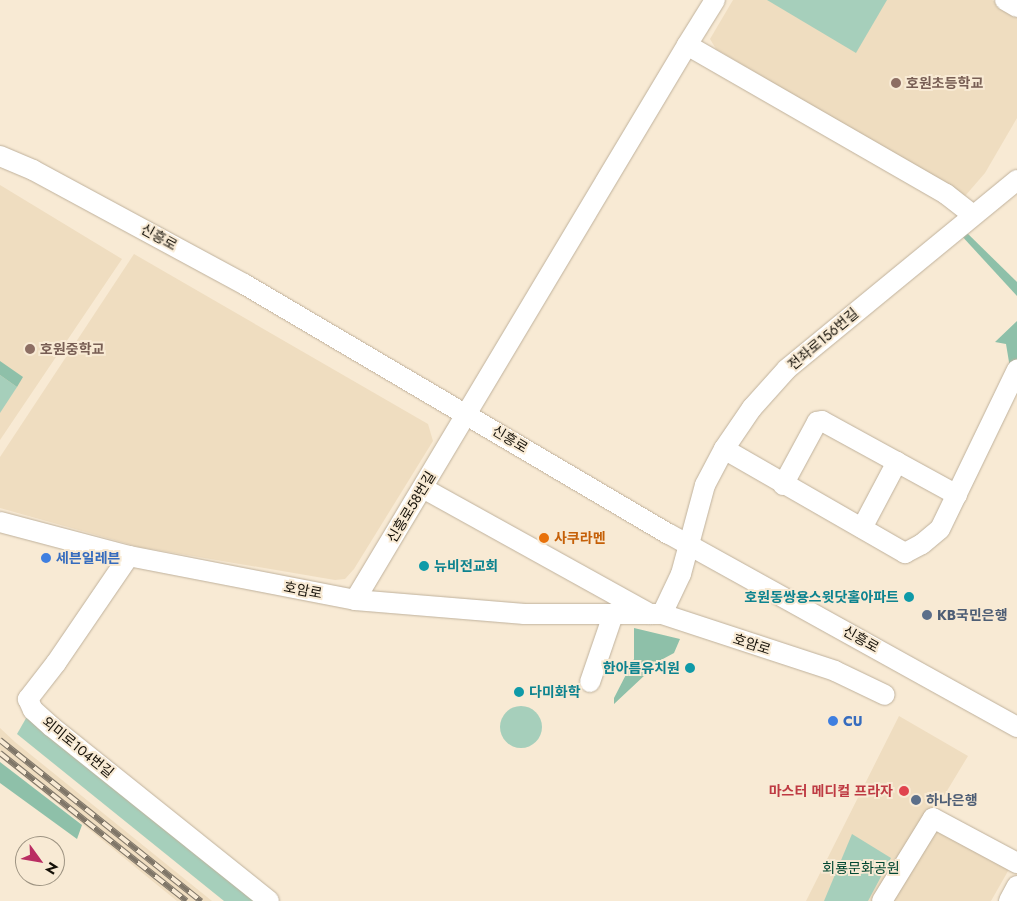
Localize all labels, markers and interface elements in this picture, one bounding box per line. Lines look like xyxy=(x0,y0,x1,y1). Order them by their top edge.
place label: 호원초등학교 xyxy=(906,75,983,91)
marker: 호원초등학교 xyxy=(890,77,902,89)
street label: 신흥로 xyxy=(138,220,180,254)
street label: 전좌로156번길 xyxy=(784,305,862,373)
place label: 호원중학교 xyxy=(40,341,104,357)
marker: 호원중학교 xyxy=(24,343,36,355)
street label: 신흥로 xyxy=(489,422,531,456)
street label: 신흥로58번길 xyxy=(383,468,439,546)
place label: 사쿠라멘 xyxy=(554,530,606,546)
marker: 사쿠라멘 xyxy=(538,532,550,544)
place label: 세븐일레븐 xyxy=(56,550,120,566)
marker: 세븐일레븐 xyxy=(40,552,52,564)
place label: 뉴비전교회 xyxy=(434,558,498,574)
marker: 뉴비전교회 xyxy=(418,560,430,572)
street label: 호암로 xyxy=(282,578,324,602)
place label: 호원동쌍용스윗닷홈아파트 xyxy=(744,589,899,605)
marker: 호원동쌍용스윗닷홈아파트 xyxy=(903,591,915,603)
place label: KB국민은행 xyxy=(937,607,1008,623)
marker: KB국민은행 xyxy=(921,609,933,621)
street label: 신흥로 xyxy=(840,622,882,656)
street label: 호암로 xyxy=(731,630,773,658)
place label: 한아름유치원 xyxy=(603,660,680,676)
marker: 한아름유치원 xyxy=(684,662,696,674)
place label: 다미화학 xyxy=(529,684,581,700)
marker: 다미화학 xyxy=(513,686,525,698)
street label: 외미로104번길 xyxy=(39,713,117,781)
place label: CU xyxy=(843,713,863,729)
marker: CU xyxy=(827,715,839,727)
place label: 마스터 메디컬 프라자 xyxy=(769,783,893,799)
marker: 마스터 메디컬 프라자 xyxy=(897,784,911,798)
place label: 하나은행 xyxy=(926,792,978,808)
marker: 하나은행 xyxy=(910,794,922,806)
north arrow xyxy=(15,836,65,886)
text: N xyxy=(40,858,63,878)
park label: 회룡문화공원 xyxy=(822,860,900,876)

